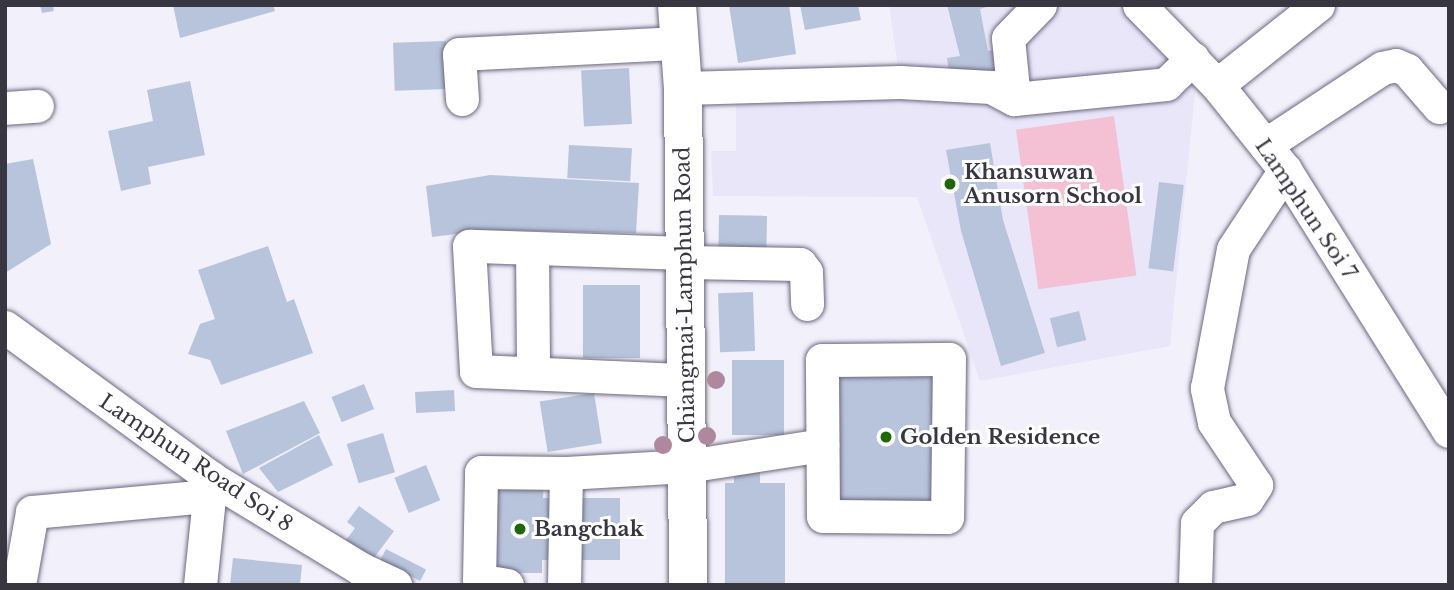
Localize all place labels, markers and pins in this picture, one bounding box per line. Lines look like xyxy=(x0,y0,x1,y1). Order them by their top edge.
place label: Khansuwan Anusorn School xyxy=(964,159,1142,209)
marker: Khansuwan Anusorn School xyxy=(942,176,958,192)
place label: Golden Residence xyxy=(900,424,1100,450)
marker: Golden Residence xyxy=(878,429,894,445)
place label: Bangchak xyxy=(534,516,644,542)
marker: Bangchak xyxy=(512,521,528,537)

